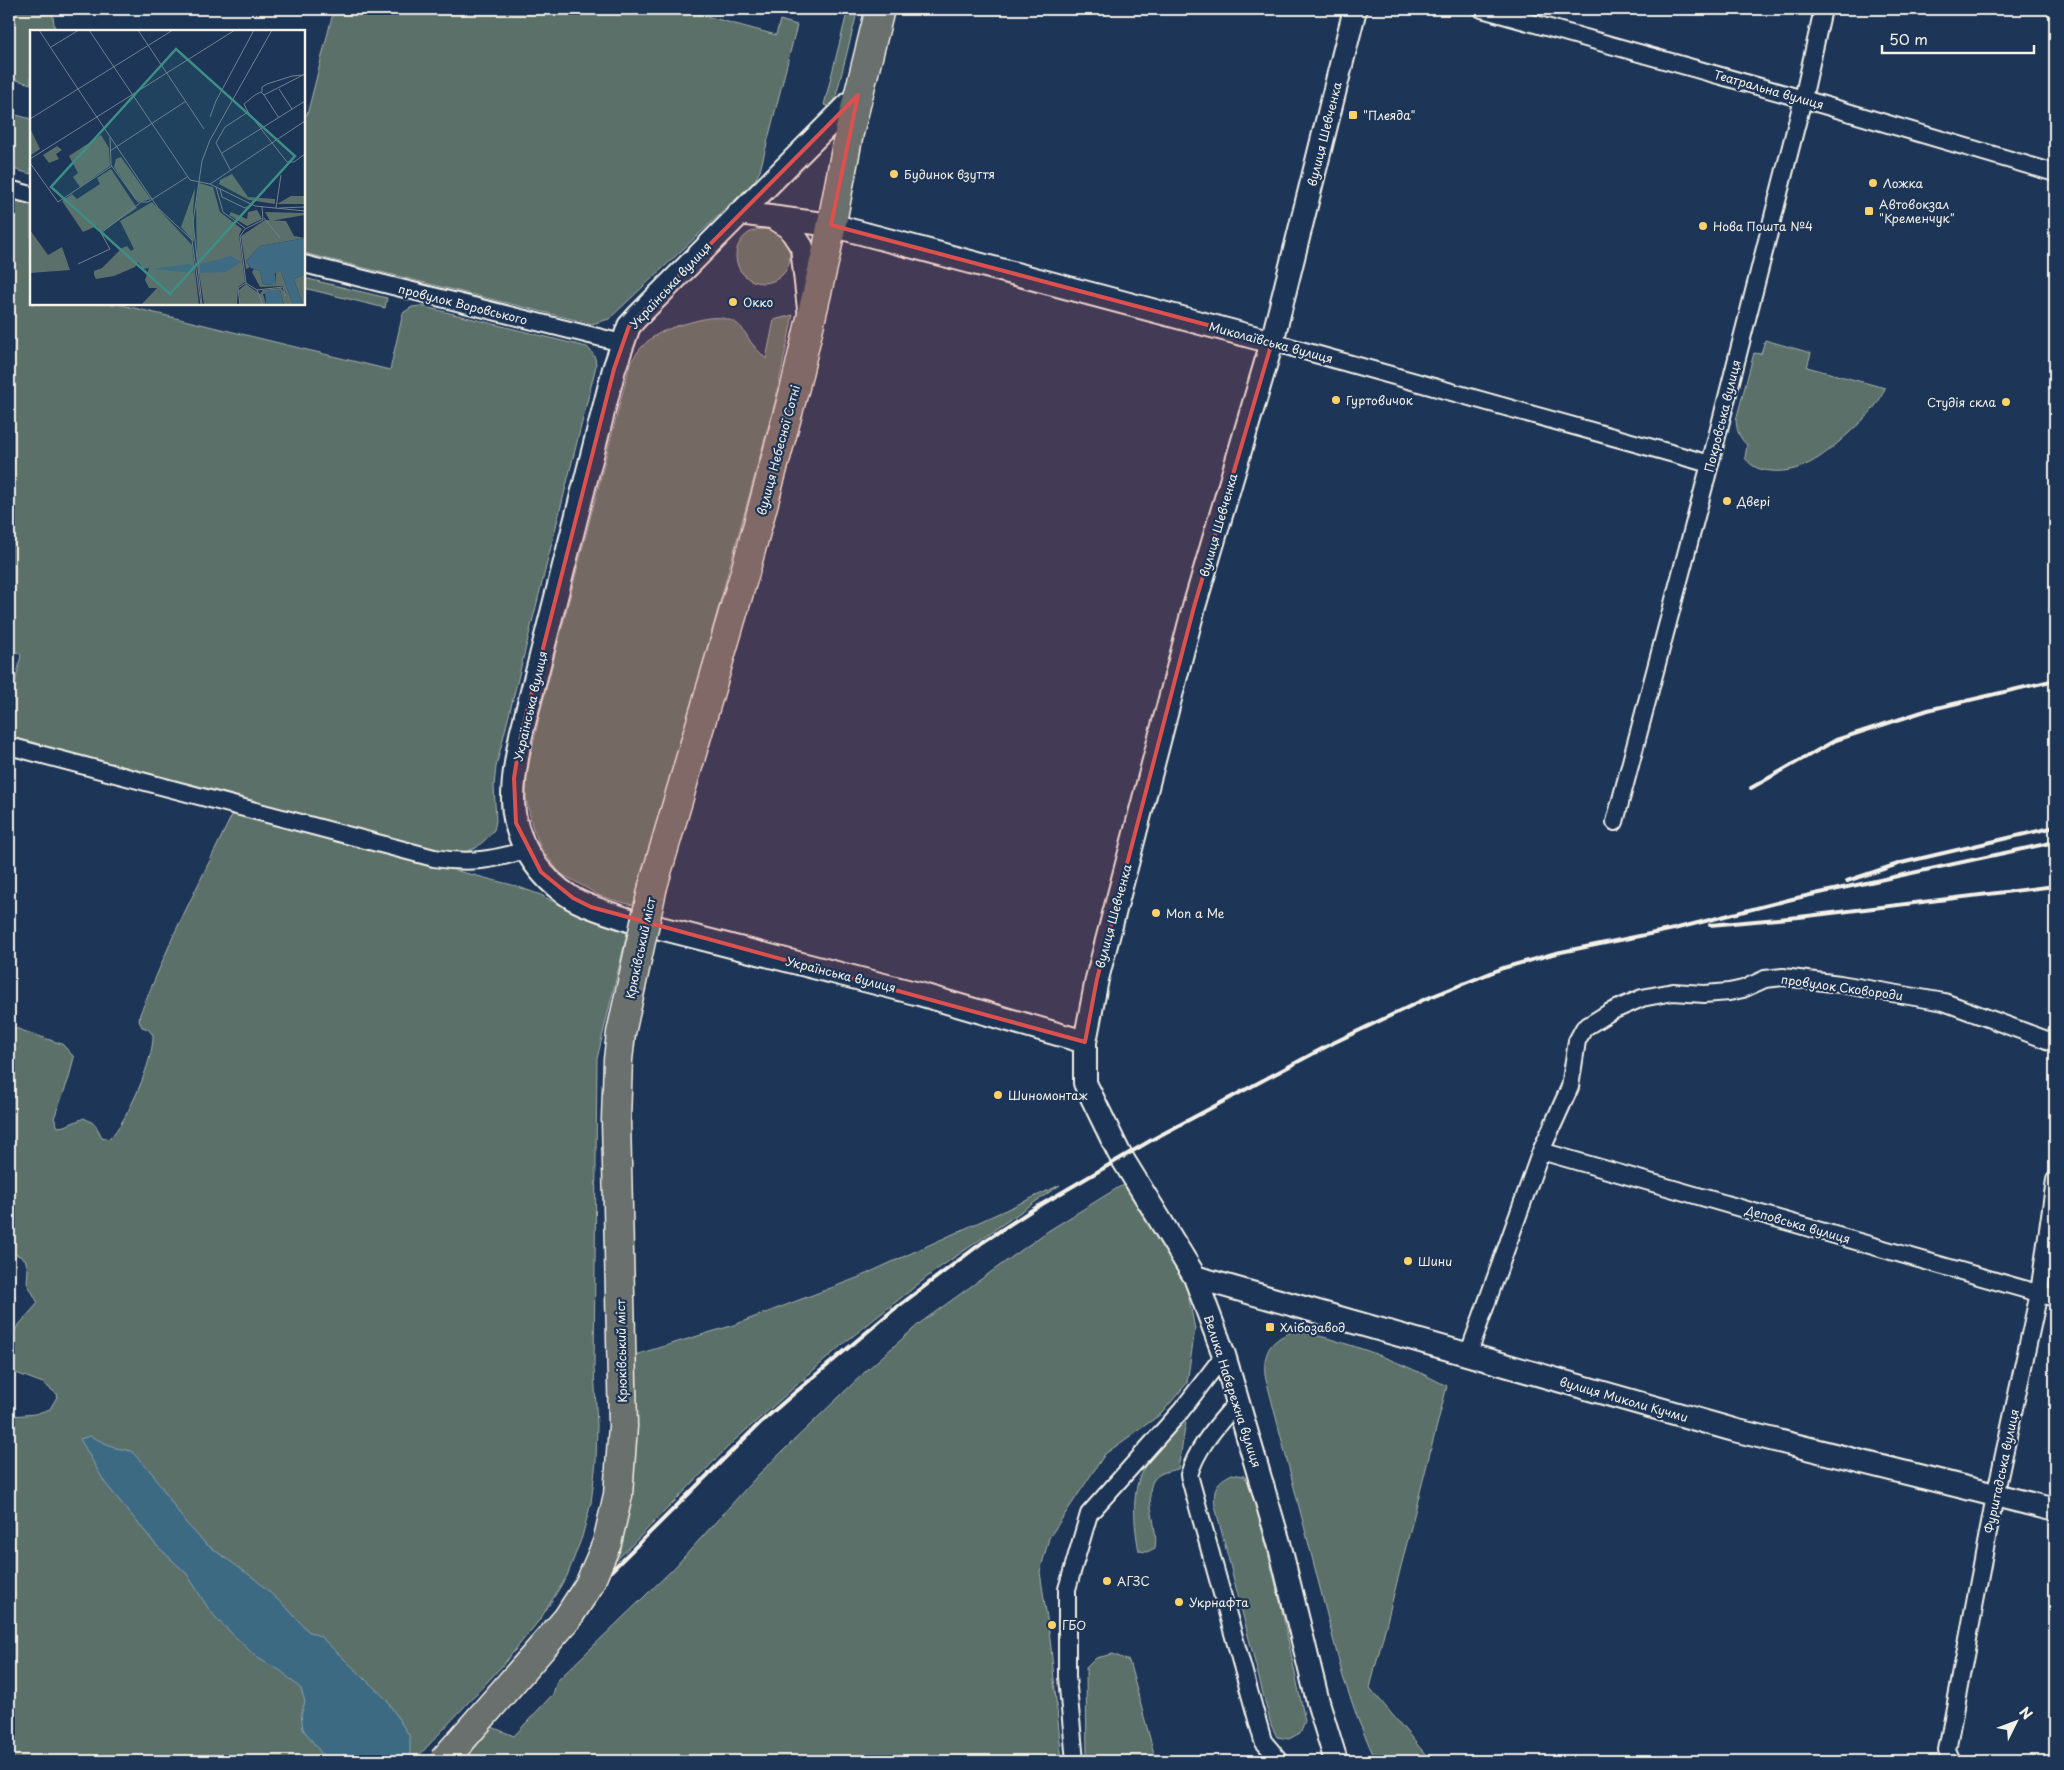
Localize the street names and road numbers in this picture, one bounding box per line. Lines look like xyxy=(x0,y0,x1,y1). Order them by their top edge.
street label: Театральна вулиця xyxy=(1712,65,1826,113)
street label: вулиця Шевченка xyxy=(1302,79,1346,188)
street label: Українська вулиця xyxy=(625,238,715,332)
street label: провулок Воровського xyxy=(397,279,530,329)
street label: Миколаївська вулиця xyxy=(1207,317,1335,367)
street label: Покровська вулиця xyxy=(1699,358,1745,474)
street label: вулиця Небесної Сотні xyxy=(752,383,804,517)
street label: вулиця Шевченка xyxy=(1195,471,1242,579)
street label: Українська вулиця xyxy=(509,649,551,763)
street label: вулиця Шевченка xyxy=(1090,862,1136,970)
street label: Крюківський міст xyxy=(620,895,660,1000)
street label: Українська вулиця xyxy=(784,952,898,996)
street label: провулок Сковороди xyxy=(1780,970,1904,1004)
street label: Деповська вулиця xyxy=(1742,1200,1853,1248)
street label: Крюківський міст xyxy=(611,1299,631,1403)
street label: Велика Набережна вулиця xyxy=(1200,1312,1266,1470)
street label: вулиця Миколи Кучми xyxy=(1558,1372,1690,1426)
street label: Фурштадська вулиця xyxy=(1979,1407,2023,1535)

